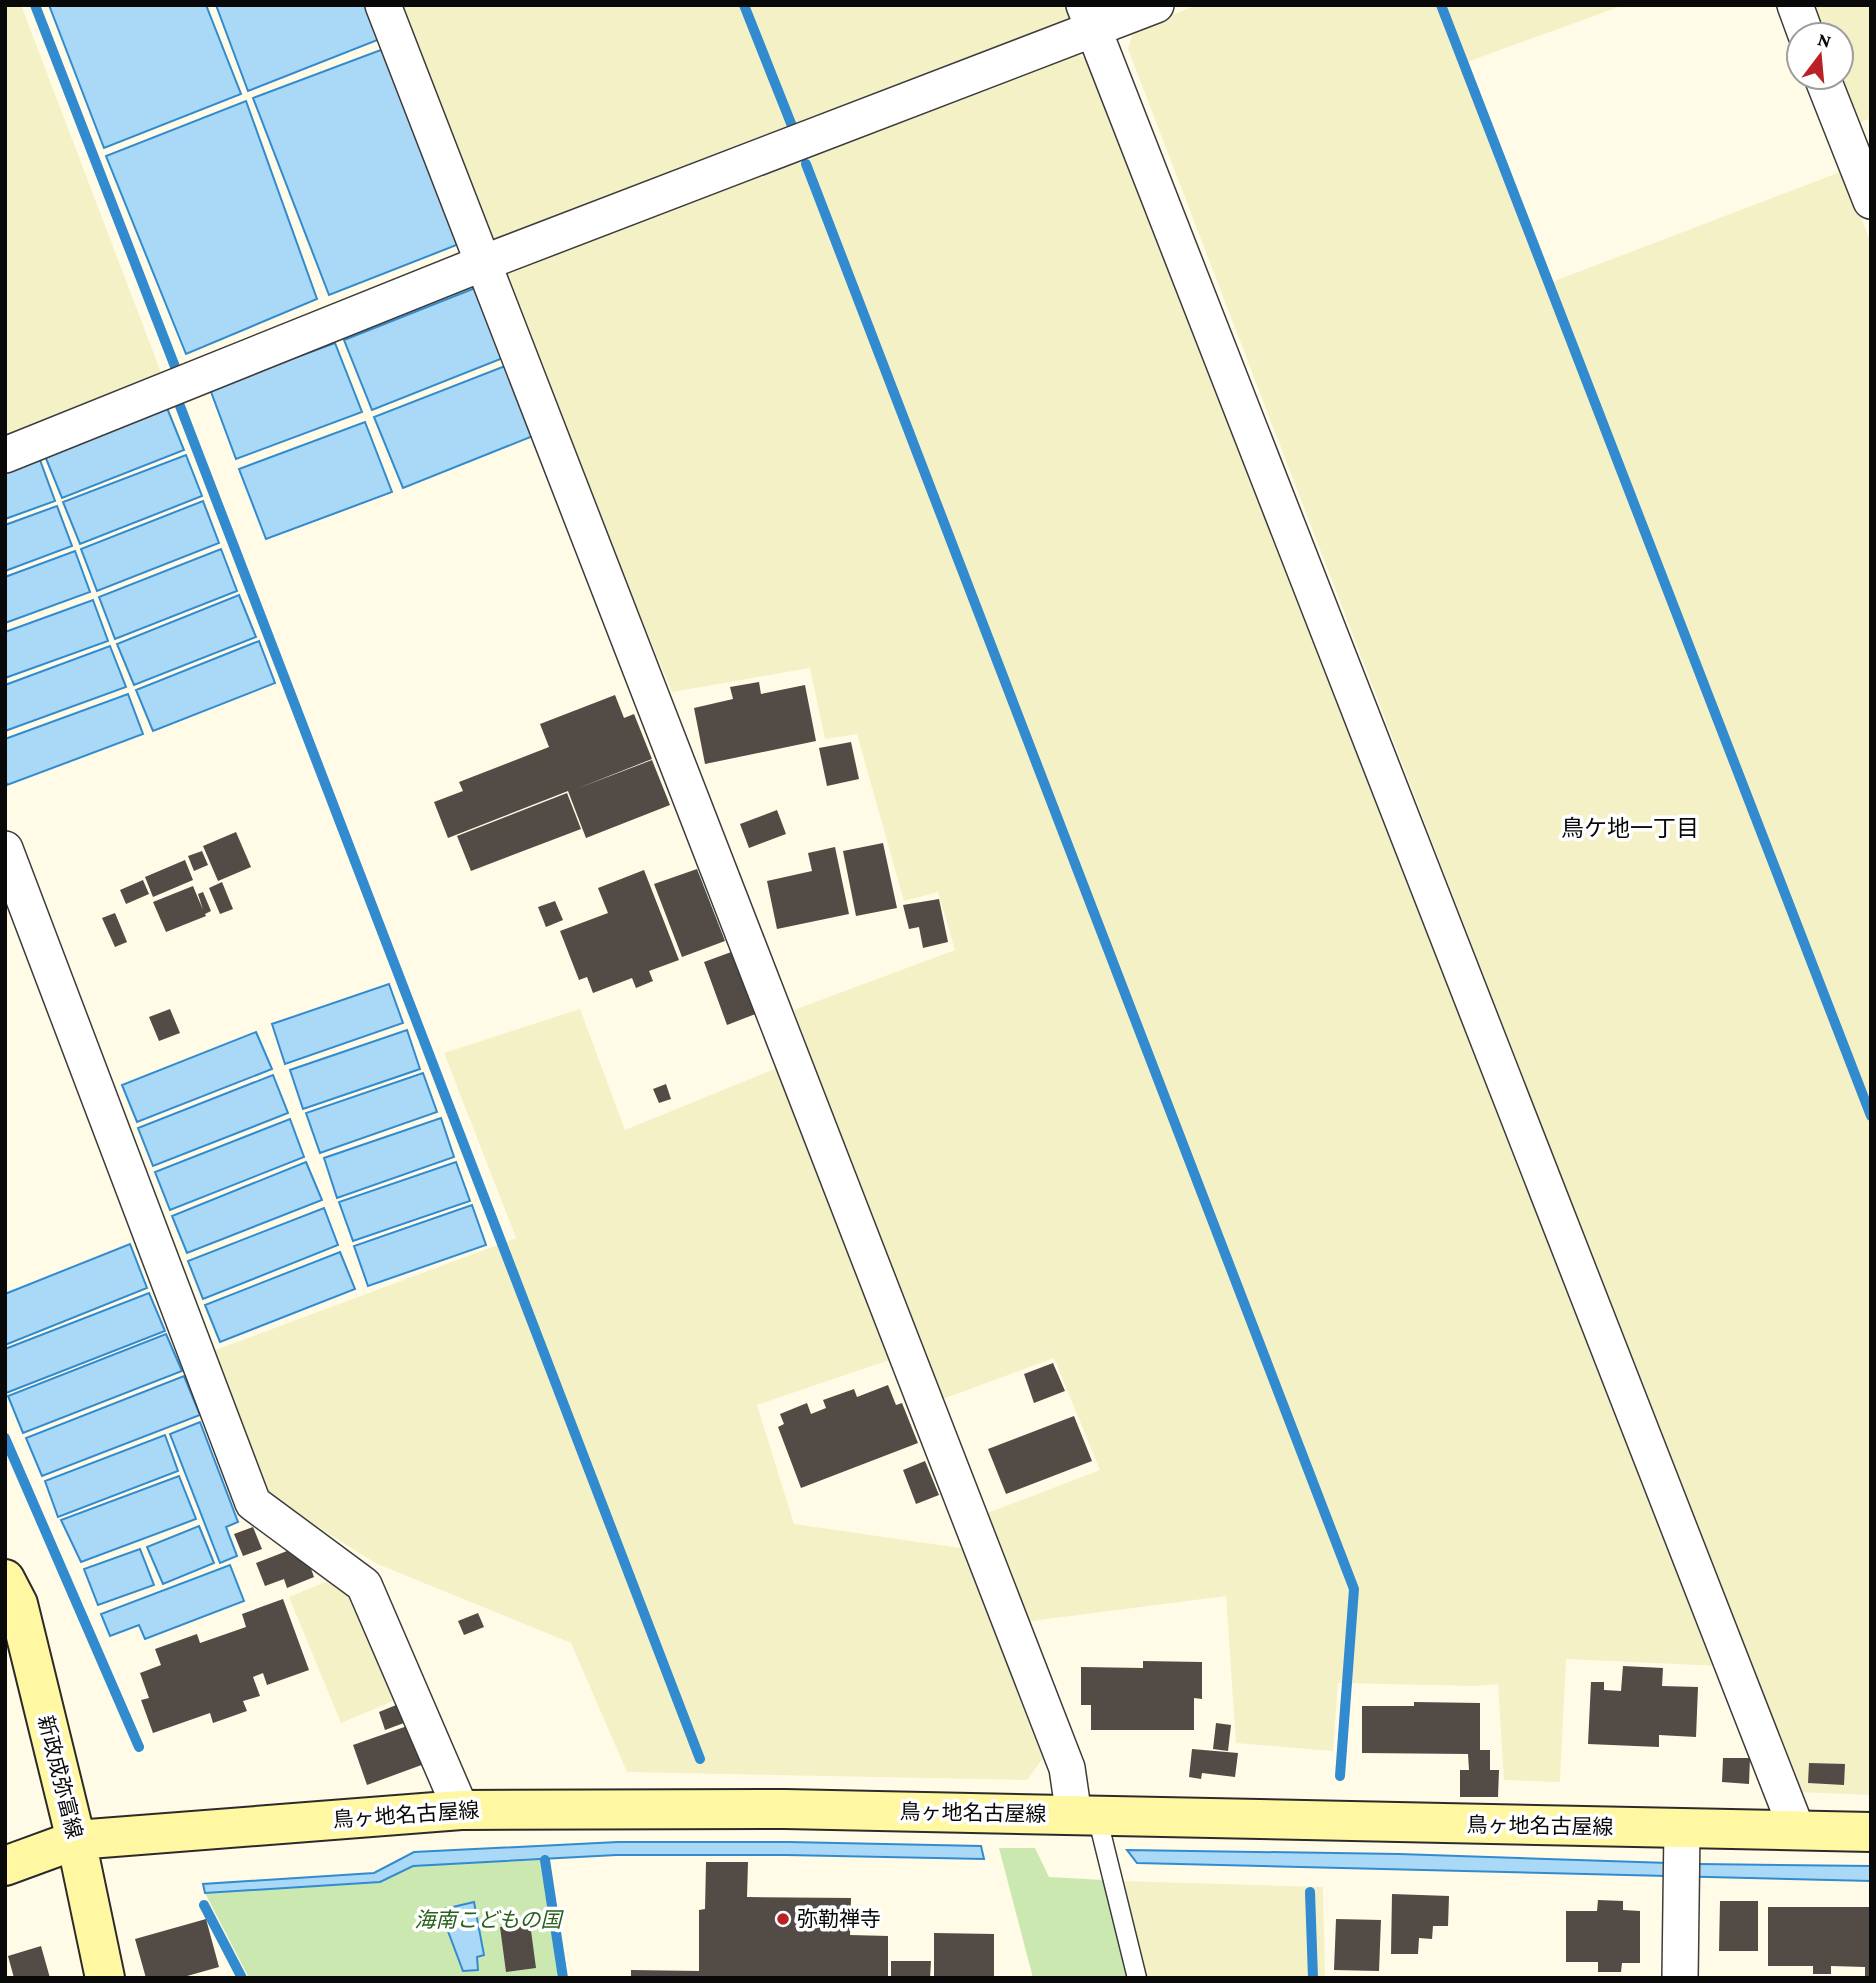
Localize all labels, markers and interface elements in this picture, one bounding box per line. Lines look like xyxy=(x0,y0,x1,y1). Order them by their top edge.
north arrow xyxy=(1785,21,1855,91)
text: N xyxy=(1815,28,1834,52)
district label: 鳥ケ地一丁目 xyxy=(1561,815,1699,841)
street label: 新政成弥富線 xyxy=(33,1713,87,1841)
street label: 鳥ヶ地名古屋線 xyxy=(332,1798,480,1832)
street label: 鳥ヶ地名古屋線 xyxy=(899,1800,1047,1826)
street label: 鳥ヶ地名古屋線 xyxy=(1466,1813,1614,1839)
place label: 弥勒禅寺 xyxy=(797,1907,881,1931)
park label: 海南こどもの国 xyxy=(415,1908,564,1932)
marker: 弥勒禅寺 xyxy=(775,1911,791,1927)

